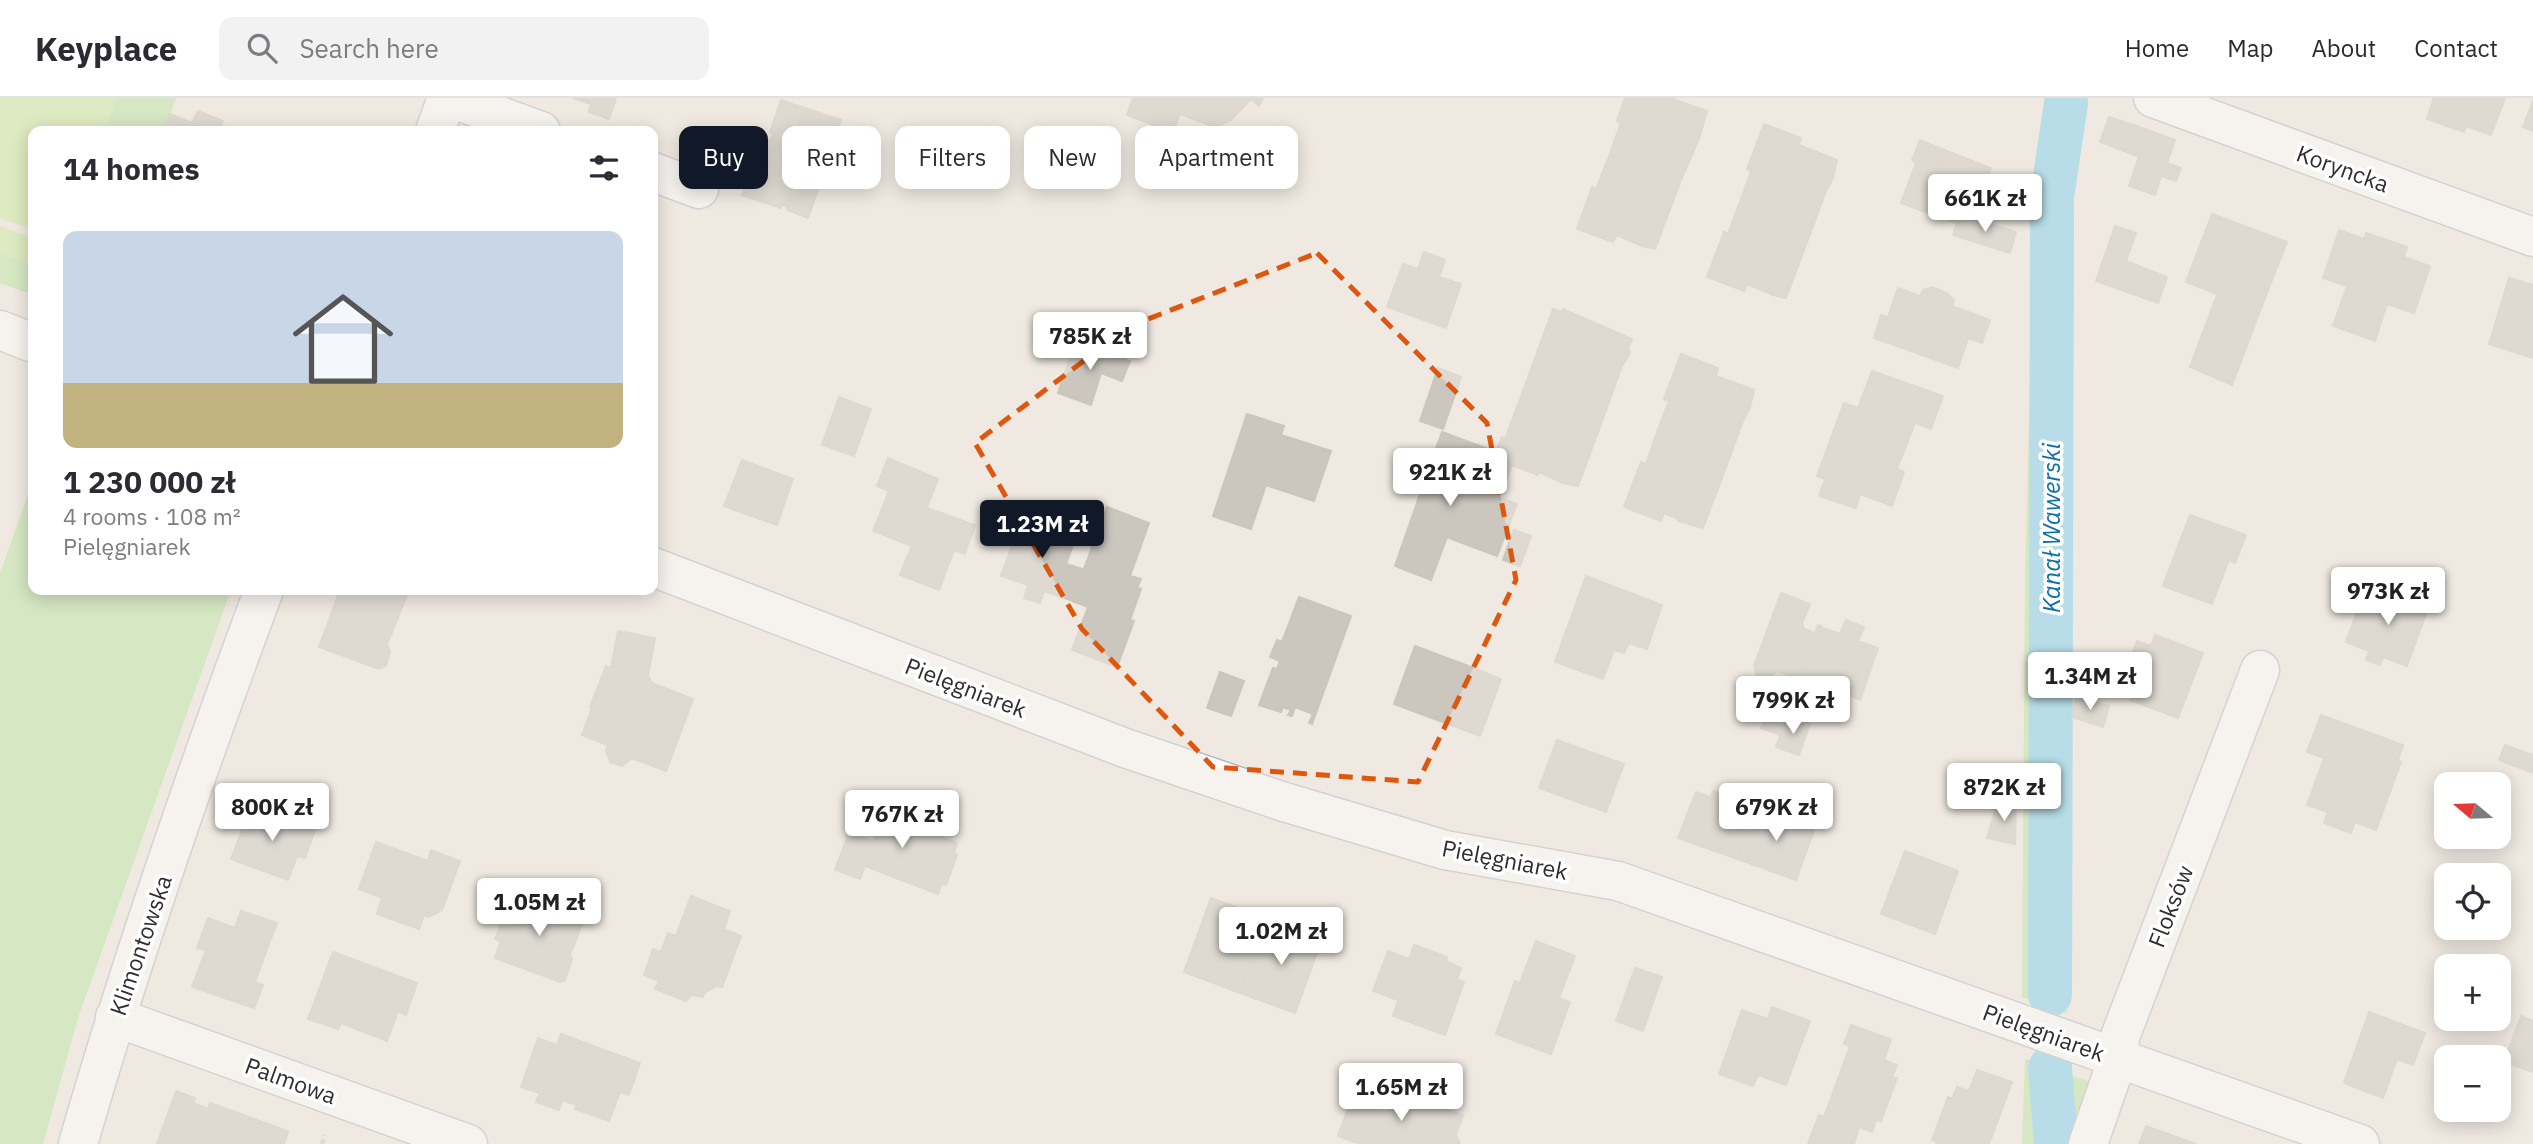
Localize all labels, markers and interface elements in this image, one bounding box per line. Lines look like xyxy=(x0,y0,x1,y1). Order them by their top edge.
search box xyxy=(219,17,709,80)
text: Keyplace xyxy=(35,27,177,70)
icon: search xyxy=(243,29,281,67)
text: Search here xyxy=(299,31,439,65)
text: Home xyxy=(2125,32,2189,64)
text: Map xyxy=(2227,32,2273,64)
text: About xyxy=(2311,32,2376,64)
text: Contact xyxy=(2414,32,2498,64)
chip: Buy xyxy=(679,126,768,189)
chip: Rent xyxy=(782,126,881,189)
chip: Filters xyxy=(895,126,1010,189)
chip: New xyxy=(1024,126,1121,189)
chip: Apartment xyxy=(1135,126,1298,189)
street label: Koryncka xyxy=(2293,137,2393,199)
text: 14 homes xyxy=(63,149,200,188)
icon: filters xyxy=(585,149,623,187)
pin: 661K zł xyxy=(1920,174,2050,234)
text: 661K zł xyxy=(1944,182,2026,212)
icon: home xyxy=(280,276,406,402)
pin: 785K zł xyxy=(1025,313,1155,372)
text: 785K zł xyxy=(1049,320,1131,350)
water label: Kanał Wawerski xyxy=(2035,442,2067,613)
pin: 921K zł xyxy=(1385,448,1515,508)
text: 921K zł xyxy=(1409,456,1491,486)
text: 1 230 000 zł xyxy=(63,462,235,501)
pin: 1.23M zł xyxy=(970,500,1114,560)
text: 4 rooms · 108 m² xyxy=(63,501,241,531)
text: 1.23M zł xyxy=(996,508,1088,538)
text: Pielęgniarek xyxy=(63,531,191,561)
pin: 973K zł xyxy=(2323,568,2453,627)
text: 973K zł xyxy=(2347,575,2429,605)
street label: Pielęgniarek xyxy=(901,650,1031,724)
pin: 1.34M zł xyxy=(2018,652,2162,712)
text: 1.34M zł xyxy=(2044,660,2136,690)
pin: 799K zł xyxy=(1728,676,1858,736)
text: 799K zł xyxy=(1752,684,1834,714)
pin: 872K zł xyxy=(1939,764,2069,823)
text: 872K zł xyxy=(1963,771,2045,801)
north arrow xyxy=(2434,772,2511,849)
map controls xyxy=(2434,772,2511,1122)
pin: 800K zł xyxy=(207,784,337,843)
pin: 679K zł xyxy=(1711,784,1841,843)
pin: 767K zł xyxy=(837,790,967,850)
text: 800K zł xyxy=(231,791,313,821)
text: 679K zł xyxy=(1735,791,1817,821)
text: 767K zł xyxy=(861,798,943,828)
street label: Pielęgniarek xyxy=(1440,832,1570,886)
street label: Floksów xyxy=(2141,861,2199,951)
button: locate xyxy=(2434,863,2511,940)
street label: Klimontowska xyxy=(102,871,178,1019)
pin: 1.05M zł xyxy=(467,878,611,938)
text: 1.05M zł xyxy=(493,886,585,916)
pin: 1.02M zł xyxy=(1209,908,1353,967)
text: 1.02M zł xyxy=(1235,915,1327,945)
button: + xyxy=(2434,954,2511,1031)
street label: Pielęgniarek xyxy=(1979,996,2109,1068)
button: − xyxy=(2434,1045,2511,1122)
street label: Palmowa xyxy=(241,1050,341,1110)
pin: 1.65M zł xyxy=(1329,1063,1473,1123)
text: 1.65M zł xyxy=(1355,1071,1447,1101)

